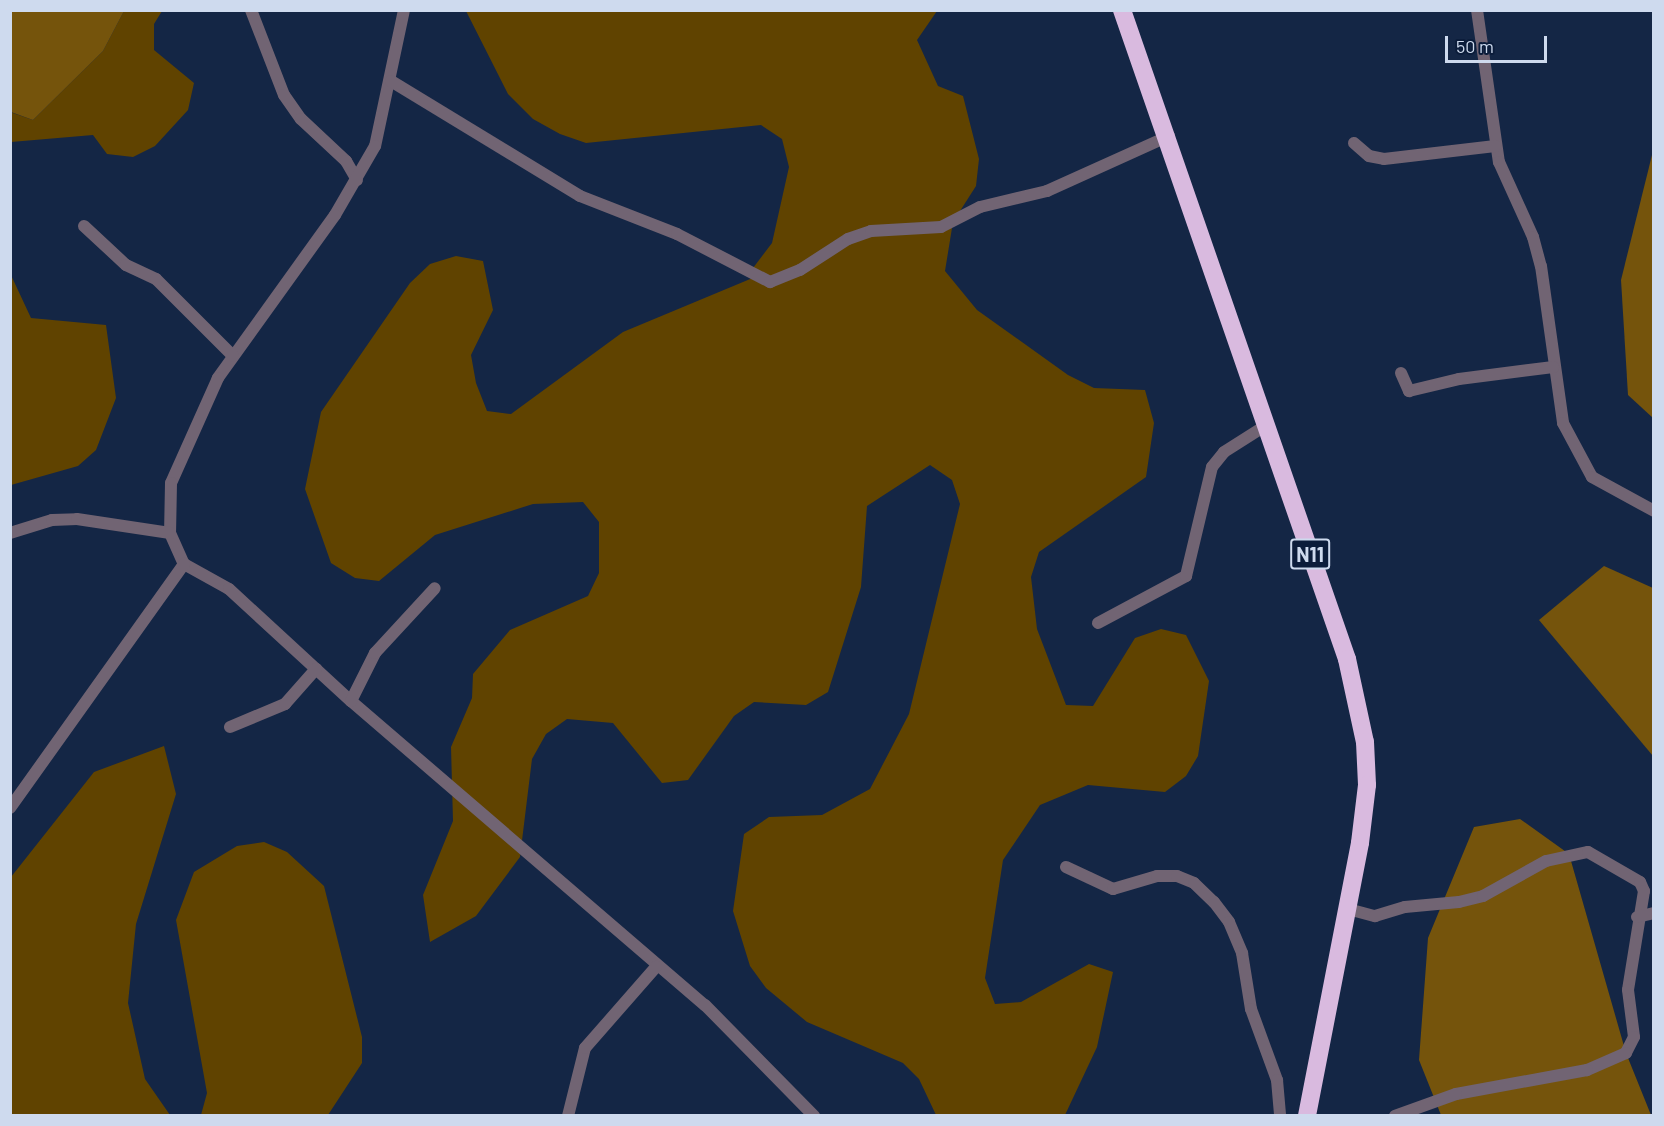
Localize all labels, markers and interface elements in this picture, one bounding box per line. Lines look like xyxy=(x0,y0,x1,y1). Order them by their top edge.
scale bar xyxy=(1448,24,1550,62)
text: 50 m xyxy=(1456,35,1494,57)
road number: N11 xyxy=(1289,537,1331,571)

